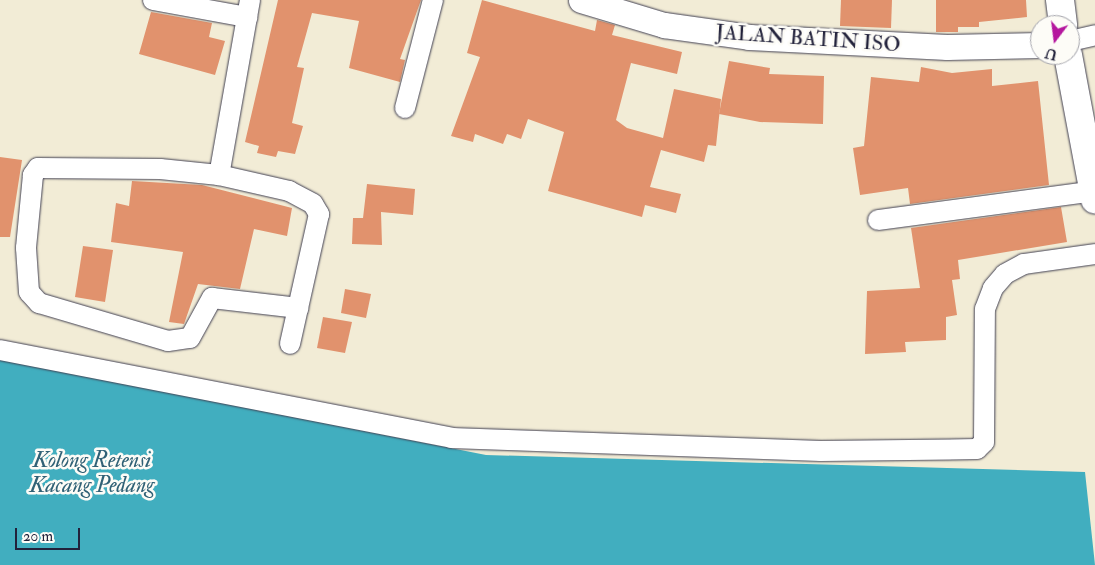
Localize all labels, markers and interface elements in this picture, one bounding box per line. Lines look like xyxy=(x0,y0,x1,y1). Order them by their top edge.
north arrow xyxy=(1030,15,1080,65)
street label: JALAN BATIN ISO xyxy=(715,20,901,58)
text: U xyxy=(1043,44,1059,64)
water label: Kolong Retensi Kacang Pedang xyxy=(30,447,154,498)
scale bar xyxy=(18,518,82,550)
text: 20 m xyxy=(23,527,53,546)

